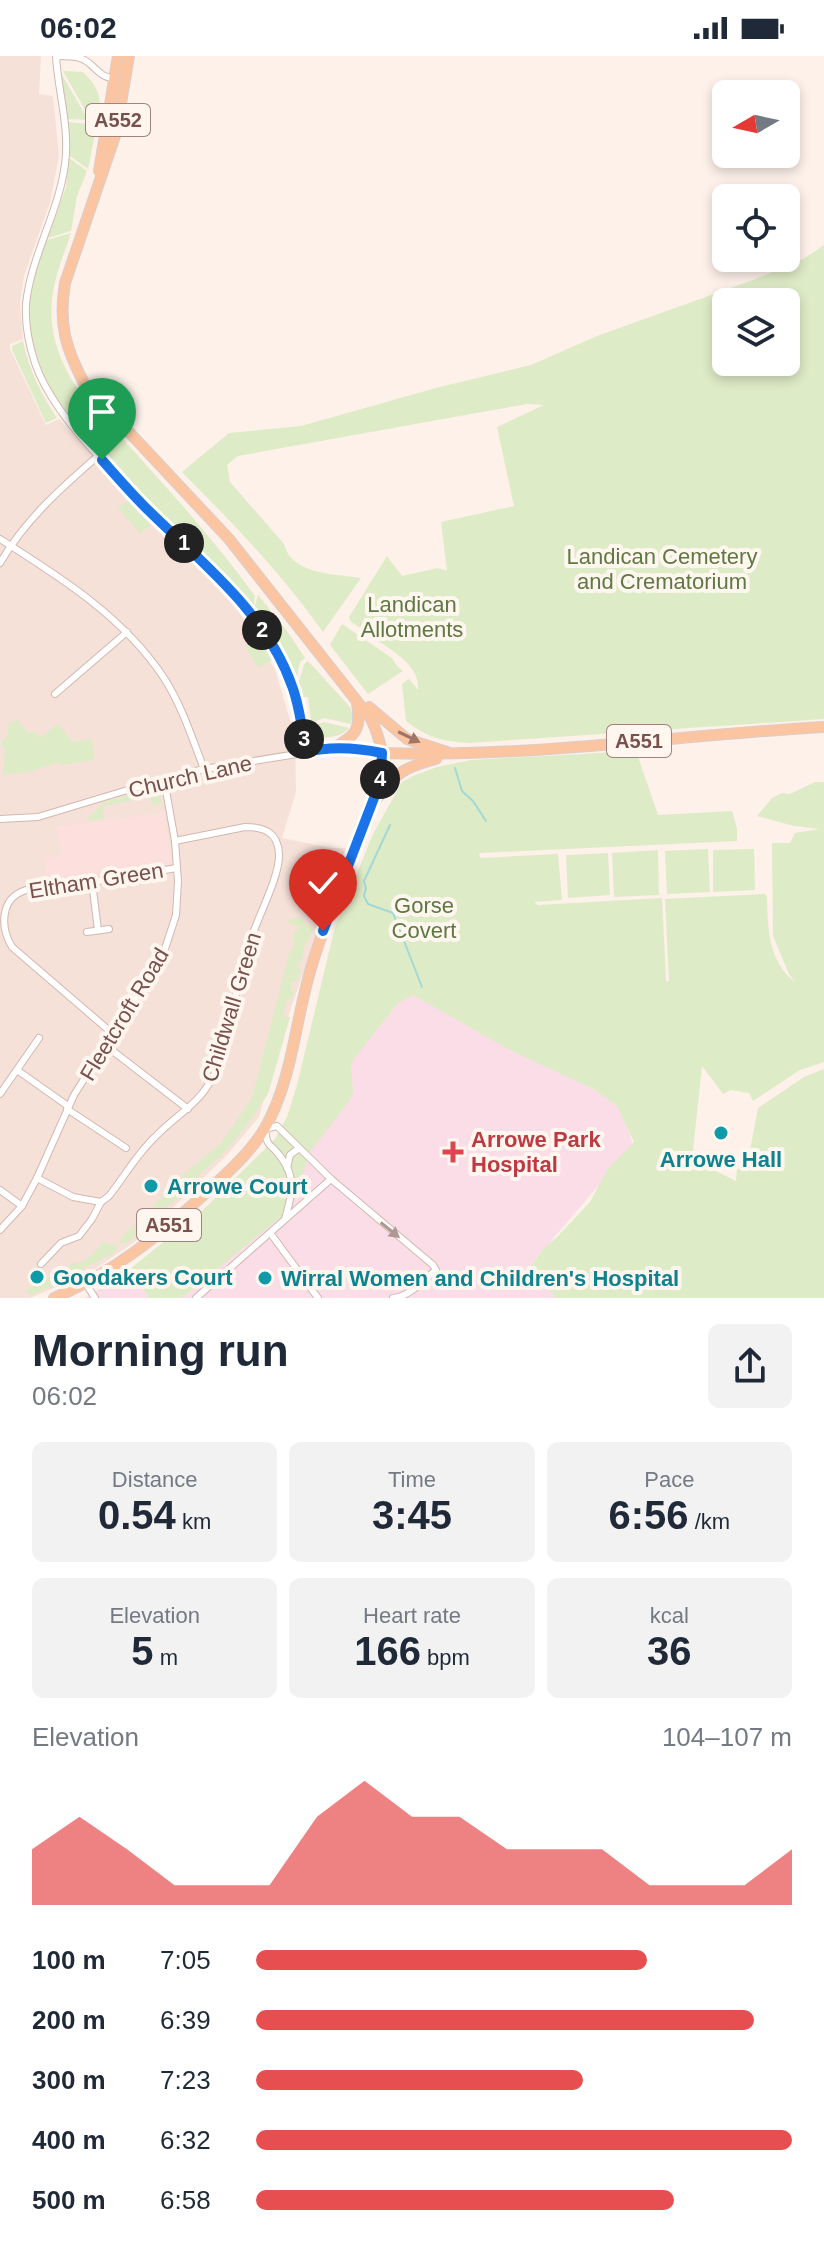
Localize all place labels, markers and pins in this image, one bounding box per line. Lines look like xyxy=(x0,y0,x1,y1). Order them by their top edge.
pin xyxy=(68,378,136,460)
pin: 1 xyxy=(164,523,204,563)
pin: 2 xyxy=(242,610,282,650)
pin: 3 xyxy=(284,719,324,759)
pin: 4 xyxy=(360,759,400,799)
pin xyxy=(289,849,357,931)
marker: Arrowe Hall xyxy=(712,1124,730,1142)
place label: Arrowe Park Hospital xyxy=(471,1127,601,1177)
marker: Arrowe Park Hospital xyxy=(442,1141,464,1163)
place label: Arrowe Hall xyxy=(660,1147,782,1172)
place label: Arrowe Court xyxy=(167,1174,308,1199)
marker: Arrowe Court xyxy=(142,1177,160,1195)
place label: Goodakers Court xyxy=(53,1265,233,1290)
place label: Wirral Women and Children's Hospital xyxy=(281,1266,679,1291)
marker: Goodakers Court xyxy=(28,1268,46,1286)
marker: Wirral Women and Children's Hospital xyxy=(256,1269,274,1287)

